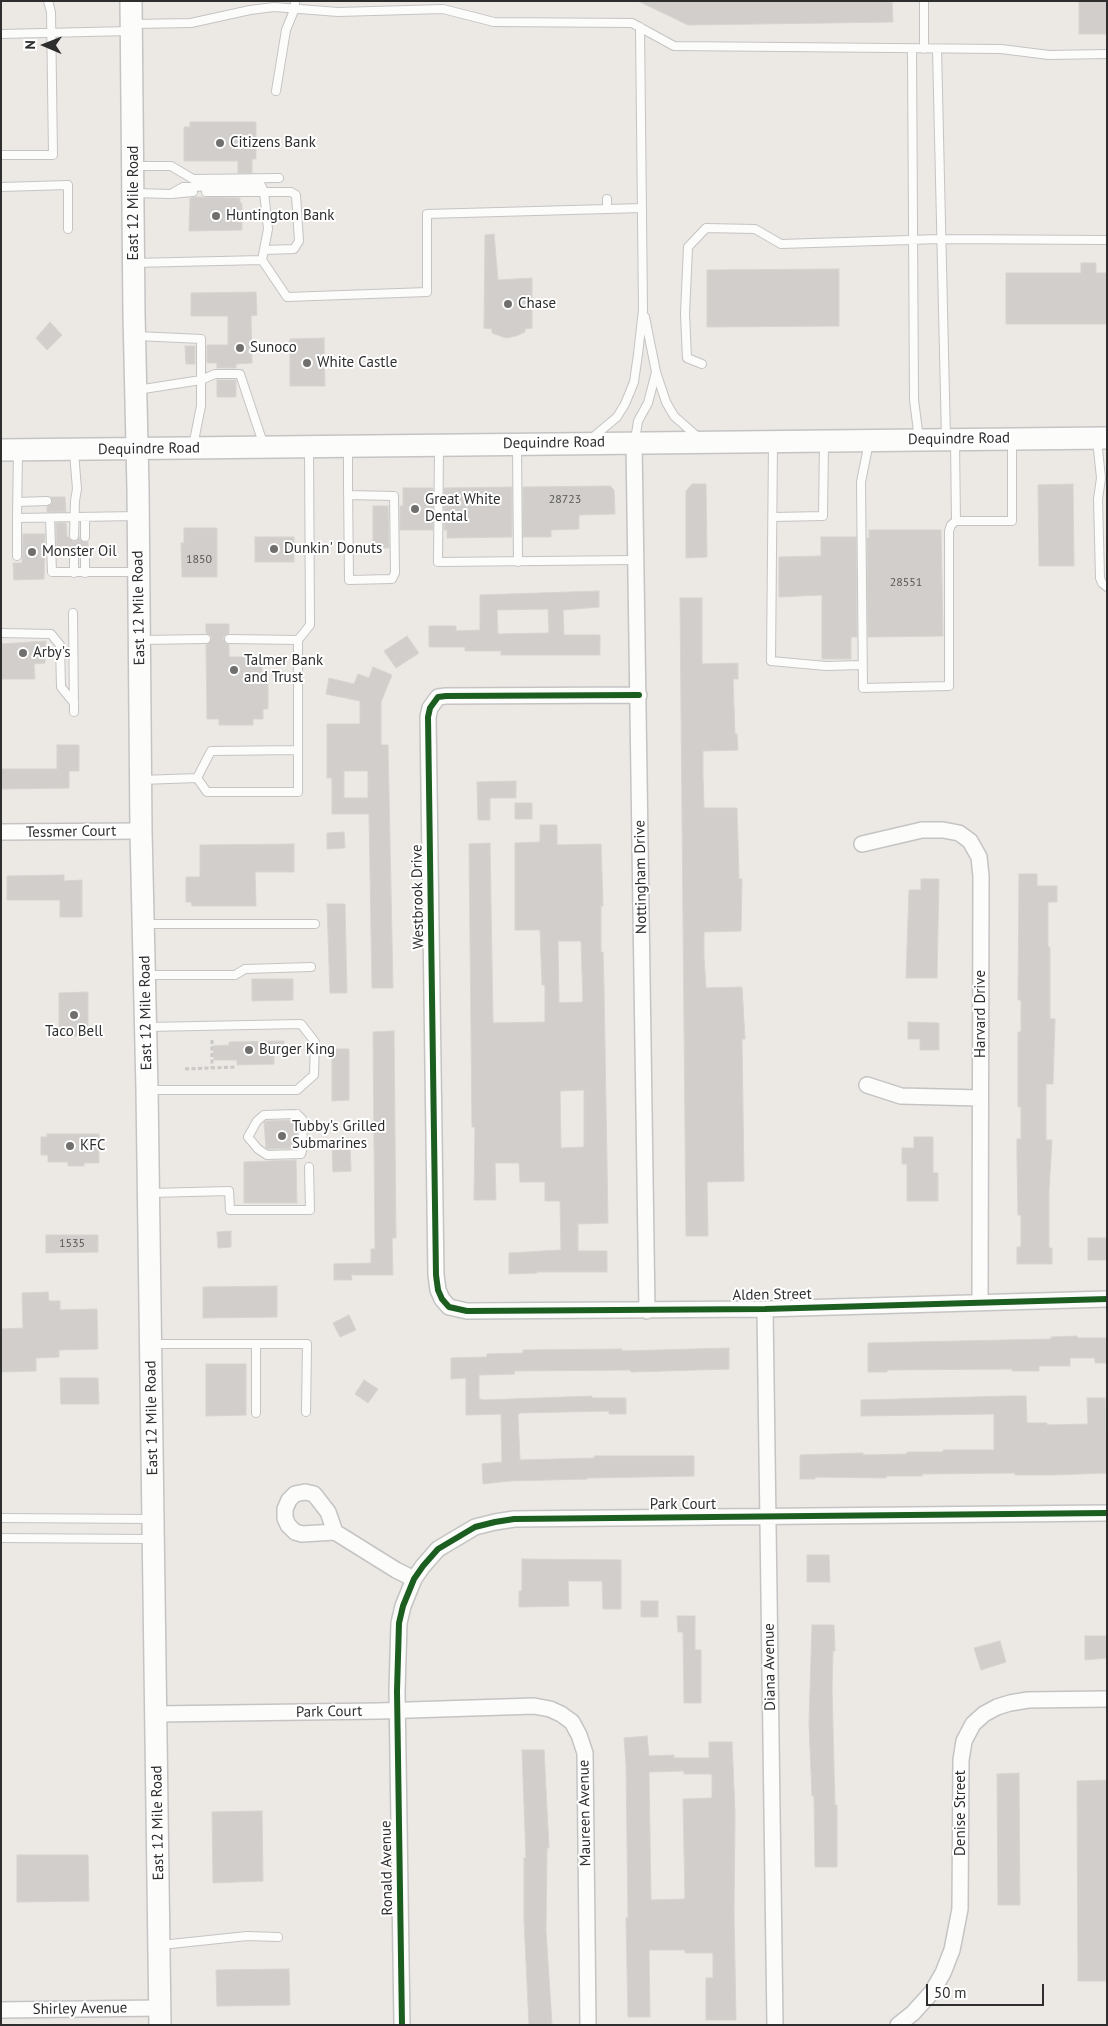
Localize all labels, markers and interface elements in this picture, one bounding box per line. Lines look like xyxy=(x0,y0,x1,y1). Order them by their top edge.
north arrow xyxy=(20,20,70,70)
text: N xyxy=(21,40,39,50)
place label: Citizens Bank xyxy=(230,134,316,152)
marker: Citizens Bank xyxy=(214,137,226,149)
street label: East 12 Mile Road xyxy=(125,146,143,260)
place label: Huntington Bank xyxy=(226,207,334,225)
marker: Huntington Bank xyxy=(210,210,222,222)
place label: Chase xyxy=(518,295,556,313)
marker: Chase xyxy=(502,298,514,310)
place label: Sunoco xyxy=(250,339,297,357)
marker: Sunoco xyxy=(234,342,246,354)
place label: White Castle xyxy=(317,354,397,372)
marker: White Castle xyxy=(301,357,313,369)
street label: Dequindre Road xyxy=(908,429,1010,449)
street label: Dequindre Road xyxy=(503,433,605,453)
street label: Dequindre Road xyxy=(98,439,200,459)
place label: Great White Dental xyxy=(425,491,501,526)
house number: 28723 xyxy=(549,493,581,507)
marker: Great White Dental xyxy=(409,503,421,515)
place label: Dunkin' Donuts xyxy=(284,540,382,558)
place label: Monster Oil xyxy=(42,543,117,561)
marker: Dunkin' Donuts xyxy=(268,543,280,555)
marker: Monster Oil xyxy=(26,546,38,558)
street label: East 12 Mile Road xyxy=(129,550,149,666)
house number: 1850 xyxy=(186,553,212,567)
house number: 28551 xyxy=(890,576,922,590)
place label: Arby's xyxy=(33,644,70,662)
marker: Arby's xyxy=(17,647,29,659)
place label: Talmer Bank and Trust xyxy=(244,652,323,687)
marker: Talmer Bank and Trust xyxy=(228,664,240,676)
street label: Nottingham Drive xyxy=(631,820,651,934)
street label: Tessmer Court xyxy=(26,822,116,842)
street label: Westbrook Drive xyxy=(408,844,428,950)
street label: East 12 Mile Road xyxy=(136,955,156,1071)
street label: Harvard Drive xyxy=(972,970,990,1058)
marker: Taco Bell xyxy=(68,1009,80,1021)
place label: Taco Bell xyxy=(45,1023,103,1041)
place label: Burger King xyxy=(259,1041,335,1059)
marker: Burger King xyxy=(243,1044,255,1056)
place label: Tubby's Grilled Submarines xyxy=(292,1118,385,1153)
marker: Tubby's Grilled Submarines xyxy=(276,1130,288,1142)
place label: KFC xyxy=(80,1137,105,1155)
marker: KFC xyxy=(64,1140,76,1152)
house number: 1535 xyxy=(59,1237,85,1251)
street label: Alden Street xyxy=(732,1285,812,1305)
street label: East 12 Mile Road xyxy=(142,1360,162,1476)
street label: Park Court xyxy=(650,1496,716,1514)
street label: Diana Avenue xyxy=(760,1623,780,1711)
street label: Park Court xyxy=(296,1702,362,1722)
street label: Maureen Avenue xyxy=(575,1760,595,1866)
street label: East 12 Mile Road xyxy=(148,1765,168,1881)
street label: Denise Street xyxy=(952,1770,970,1856)
street label: Ronald Avenue xyxy=(377,1820,397,1916)
scale bar xyxy=(928,1974,1046,2006)
text: 50 m xyxy=(934,1983,967,2002)
street label: Shirley Avenue xyxy=(32,1999,128,2019)

